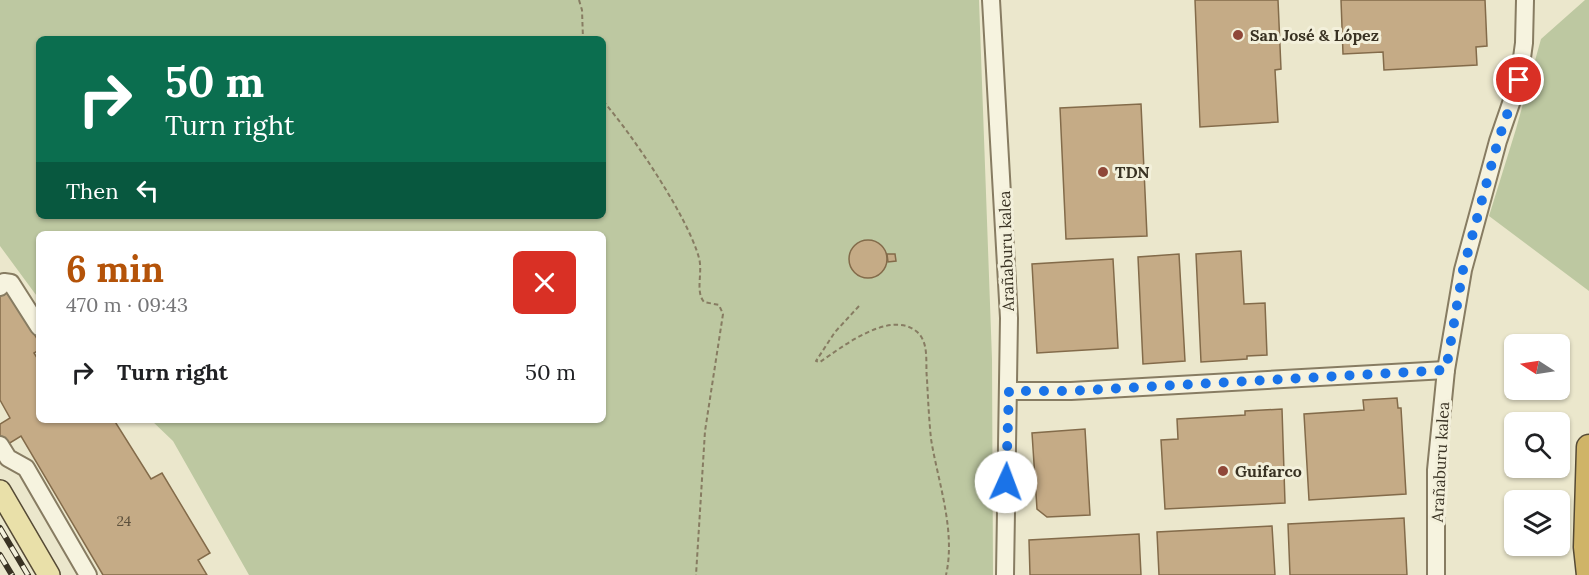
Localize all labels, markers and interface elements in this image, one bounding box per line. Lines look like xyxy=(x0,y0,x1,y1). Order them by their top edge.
place label: San José & López xyxy=(1250,25,1379,45)
marker: San José & López xyxy=(1231,28,1245,42)
pin xyxy=(1493,54,1544,105)
text: 50 m xyxy=(165,55,264,109)
icon: right xyxy=(66,60,144,138)
icon: arrive xyxy=(1502,63,1535,96)
text: Turn right xyxy=(165,108,294,142)
place label: TDN xyxy=(1115,162,1150,182)
marker: TDN xyxy=(1096,165,1110,179)
icon: left xyxy=(131,174,164,207)
text: Then xyxy=(66,177,119,205)
street label: Arañaburu kalea xyxy=(994,190,1018,313)
text: 6 min xyxy=(66,246,164,292)
button: close xyxy=(513,251,576,314)
text: 470 m · 09:43 xyxy=(66,292,188,317)
north arrow xyxy=(1504,334,1570,400)
map controls xyxy=(1504,334,1570,556)
icon: right xyxy=(66,356,99,389)
text: Turn right xyxy=(117,358,228,386)
text: 50 m xyxy=(525,358,576,386)
street label: Arañaburu kalea xyxy=(1427,401,1453,524)
button: search xyxy=(1504,412,1570,478)
position arrow xyxy=(974,450,1038,514)
place label: Guifarco xyxy=(1235,461,1302,481)
marker: Guifarco xyxy=(1216,464,1230,478)
button: layers xyxy=(1504,490,1570,556)
house number: 24 xyxy=(117,512,132,530)

